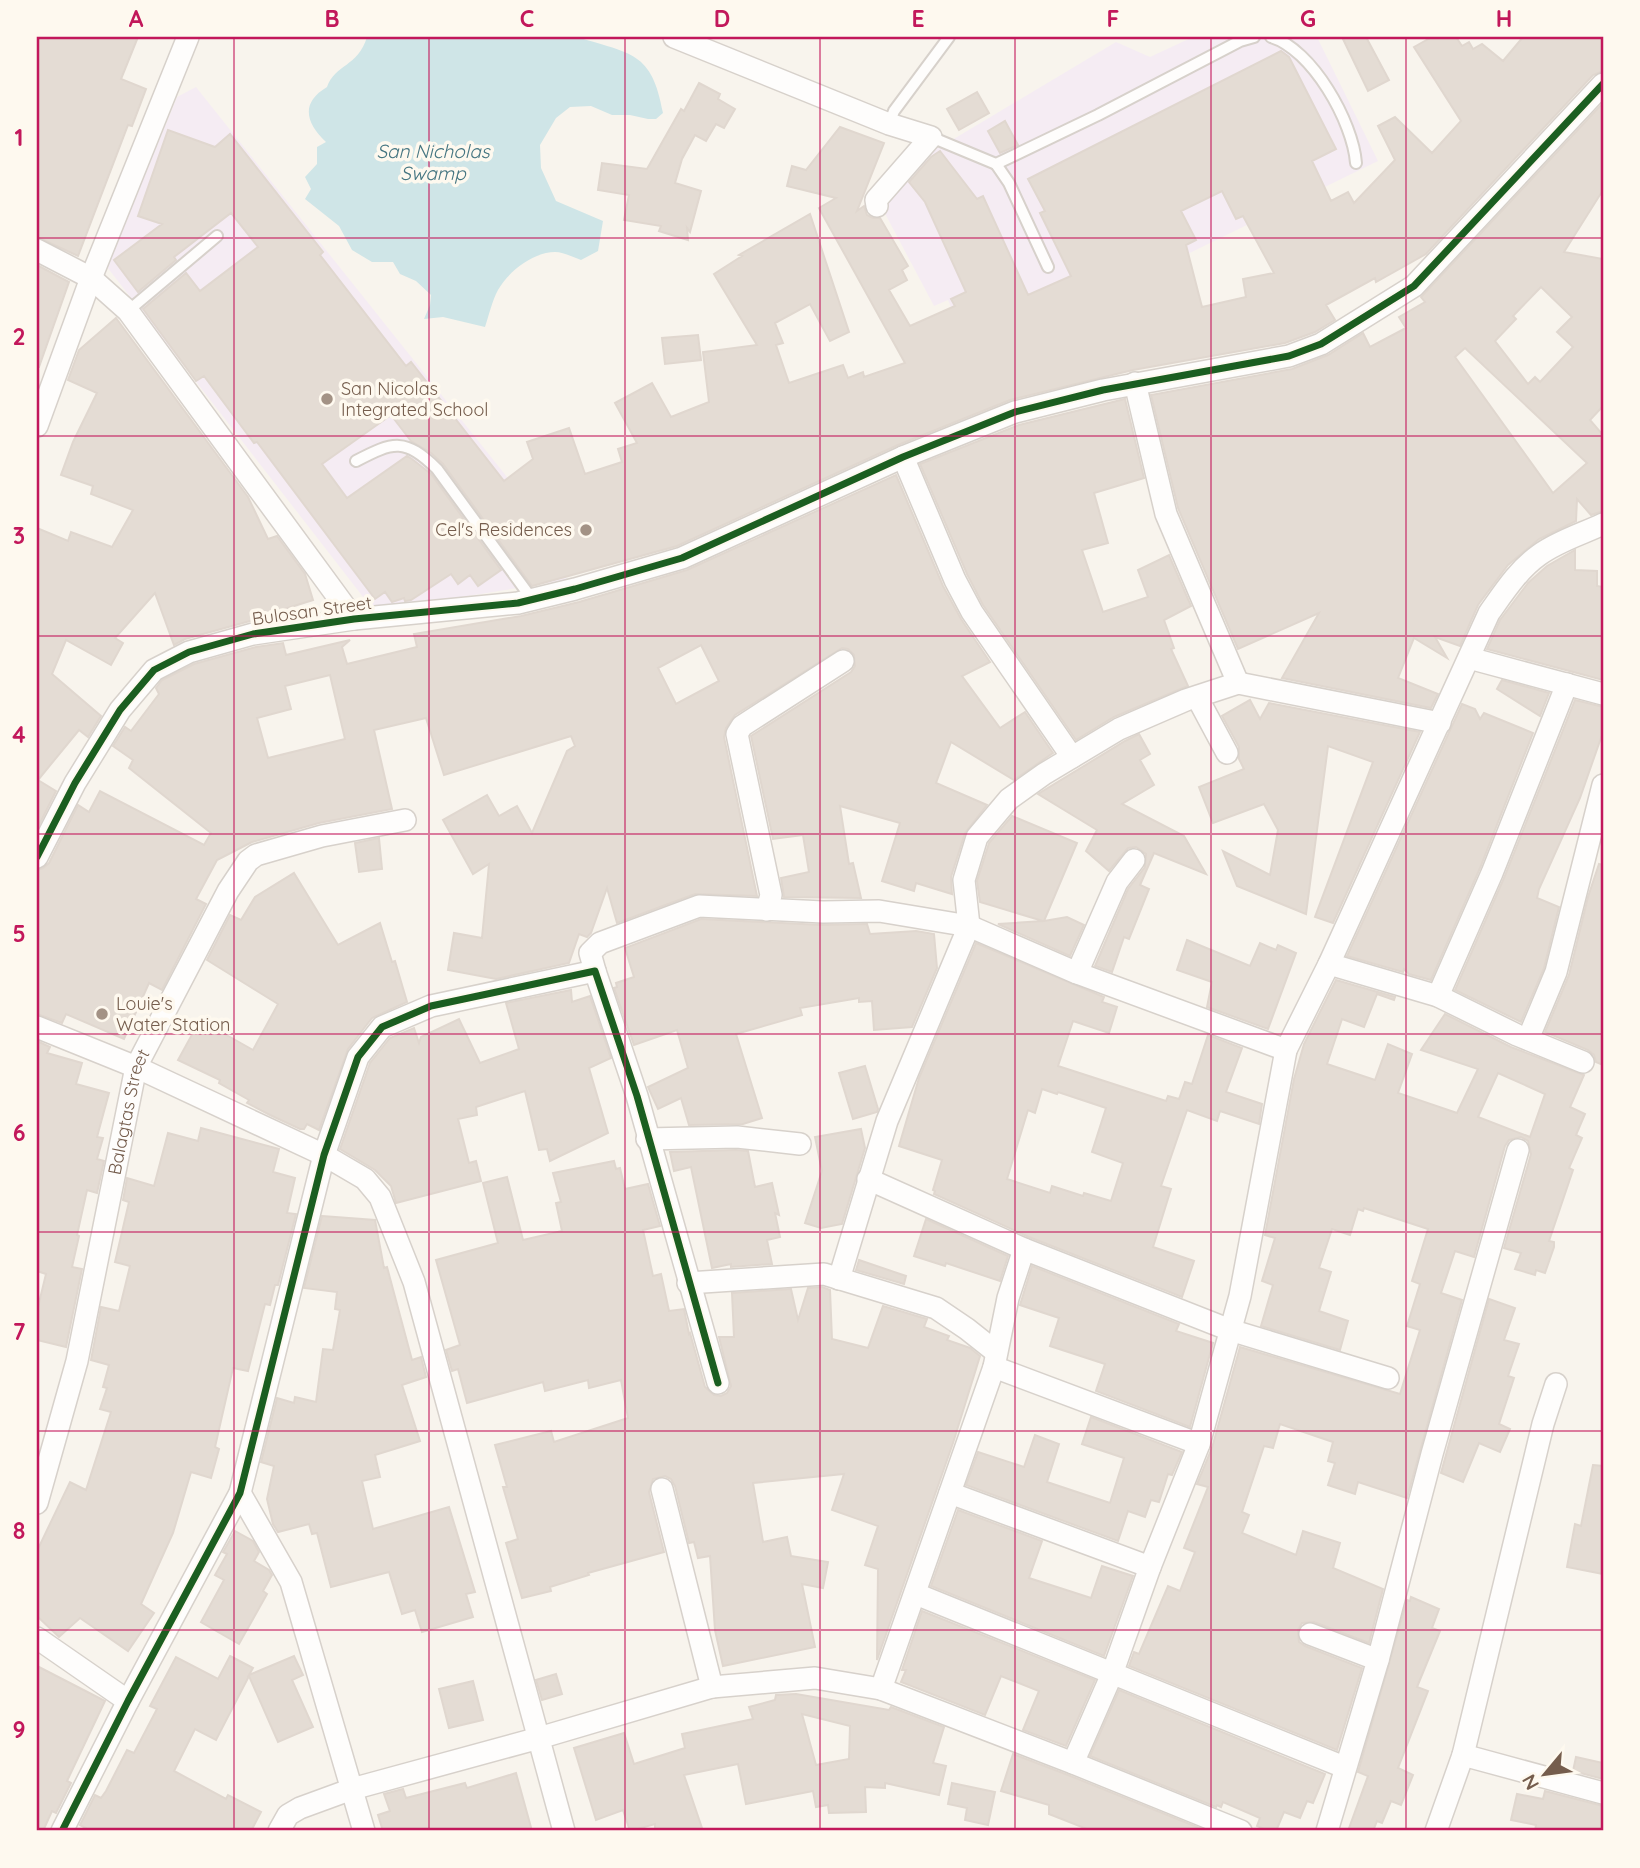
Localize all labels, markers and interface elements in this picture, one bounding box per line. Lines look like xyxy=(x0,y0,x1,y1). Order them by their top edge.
text: A xyxy=(129,4,144,33)
text: B xyxy=(324,4,340,33)
text: C xyxy=(520,4,534,33)
text: D xyxy=(714,4,730,33)
text: E xyxy=(911,4,925,33)
text: F xyxy=(1107,4,1119,33)
text: G xyxy=(1300,4,1316,33)
text: H xyxy=(1496,4,1512,33)
text: 1 xyxy=(15,123,23,152)
water label: San Nicholas Swamp xyxy=(376,139,491,185)
text: 2 xyxy=(12,322,26,351)
place label: San Nicolas Integrated School xyxy=(341,377,488,421)
marker: San Nicolas Integrated School xyxy=(319,391,335,407)
place label: Cel's Residences xyxy=(435,518,572,541)
text: 3 xyxy=(13,521,25,550)
marker: Cel's Residences xyxy=(578,522,594,538)
street label: Bulosan Street xyxy=(251,591,373,630)
text: 4 xyxy=(12,720,26,749)
text: 5 xyxy=(12,919,26,948)
place label: Louie's Water Station xyxy=(116,992,231,1036)
marker: Louie's Water Station xyxy=(94,1006,110,1022)
street label: Balagtas Street xyxy=(103,1045,155,1177)
text: 6 xyxy=(13,1118,25,1147)
text: 7 xyxy=(13,1317,26,1346)
text: 8 xyxy=(13,1516,25,1545)
text: 9 xyxy=(12,1715,26,1744)
north arrow xyxy=(1510,1738,1580,1808)
text: N xyxy=(1516,1770,1544,1794)

